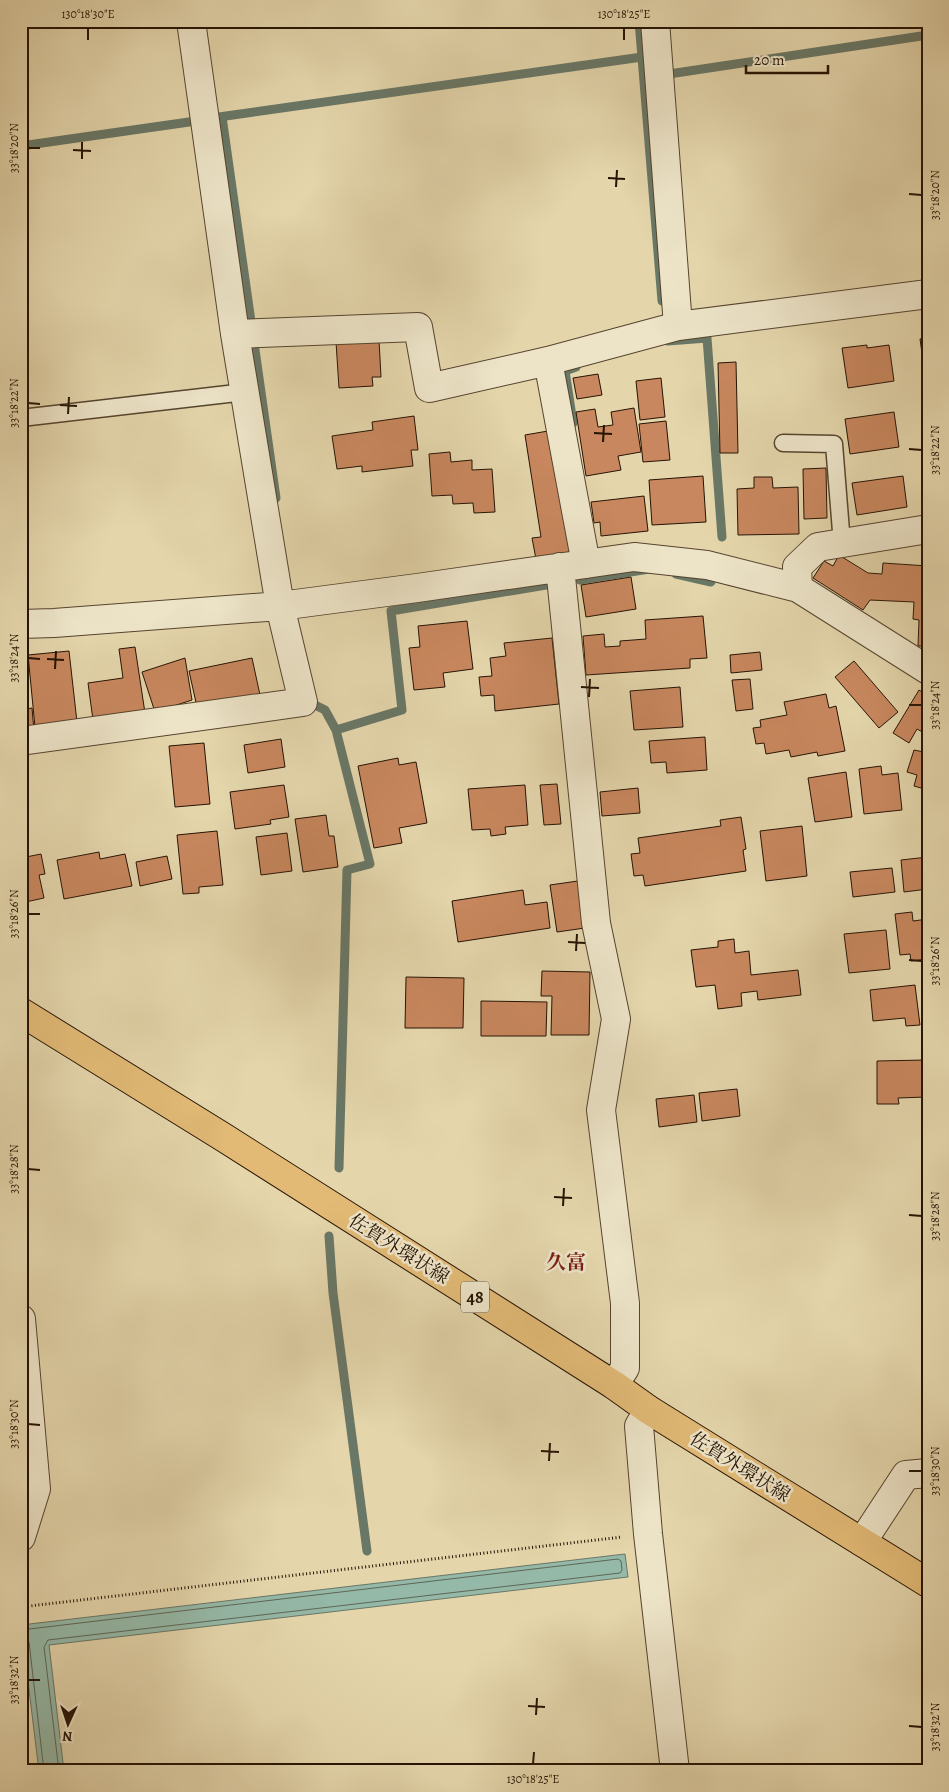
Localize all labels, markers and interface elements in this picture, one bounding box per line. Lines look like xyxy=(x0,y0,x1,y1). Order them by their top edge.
text: 130°18'30"E xyxy=(61,6,115,22)
text: 130°18'25"E xyxy=(598,6,650,22)
scale bar xyxy=(746,42,829,74)
text: 20 m xyxy=(754,50,785,70)
text: 33°18'20"N xyxy=(6,123,22,173)
text: 33°18'20"N xyxy=(927,170,943,220)
text: 33°18'22"N xyxy=(6,378,22,428)
text: 33°18'22"N xyxy=(927,425,943,475)
text: 33°18'24"N xyxy=(6,633,22,682)
text: 33°18'24"N xyxy=(927,680,943,729)
text: 33°18'26"N xyxy=(6,889,22,939)
text: 33°18'26"N xyxy=(927,936,943,986)
text: 33°18'28"N xyxy=(6,1144,22,1194)
text: 33°18'28"N xyxy=(927,1191,943,1241)
street label: 佐賀外環状線 xyxy=(344,1208,454,1290)
district label: 久富 xyxy=(546,1249,586,1276)
road number: 48 xyxy=(461,1281,489,1312)
text: 33°18'30"N xyxy=(6,1399,22,1449)
street label: 佐賀外環状線 xyxy=(685,1426,795,1508)
text: 33°18'30"N xyxy=(927,1446,943,1496)
text: 33°18'32"N xyxy=(6,1655,22,1704)
north arrow xyxy=(42,1700,92,1750)
text: 33°18'32"N xyxy=(927,1702,943,1751)
text: N xyxy=(62,1727,73,1746)
text: 130°18'25"E xyxy=(507,1771,559,1787)

